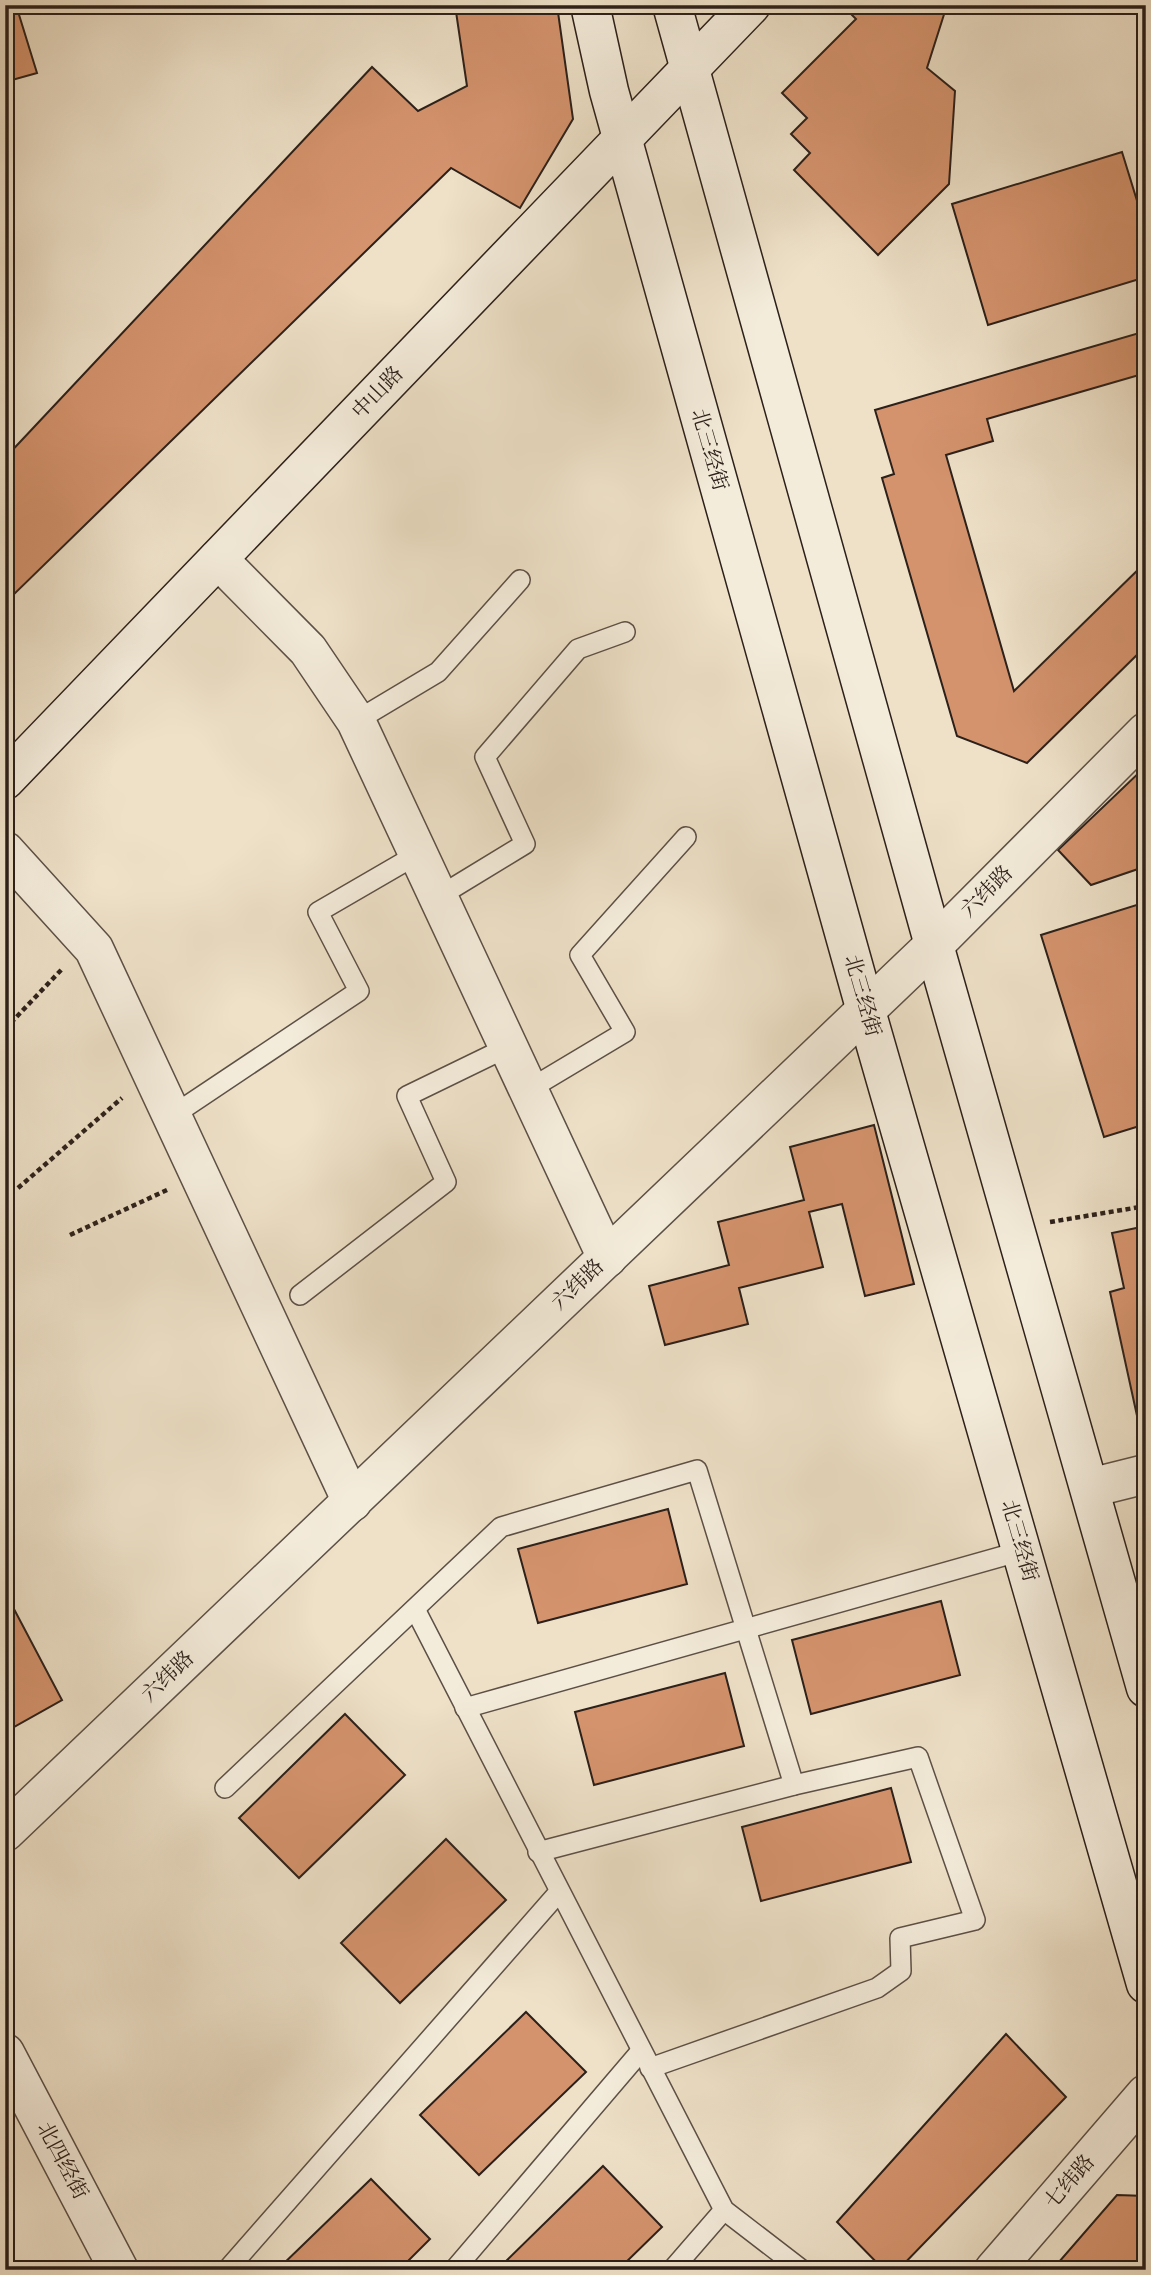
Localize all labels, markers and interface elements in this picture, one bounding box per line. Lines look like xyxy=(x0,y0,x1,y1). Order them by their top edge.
street label: 中山路 xyxy=(347,361,409,425)
street label: 北三经街 xyxy=(685,406,733,494)
street label: 六纬路 xyxy=(956,861,1018,923)
street label: 北三经街 xyxy=(838,952,886,1040)
street label: 六纬路 xyxy=(546,1254,610,1316)
street label: 北三经街 xyxy=(995,1497,1043,1585)
street label: 六纬路 xyxy=(136,1646,200,1708)
street label: 北四经街 xyxy=(31,2118,93,2204)
street label: 七纬路 xyxy=(1040,2150,1100,2214)

